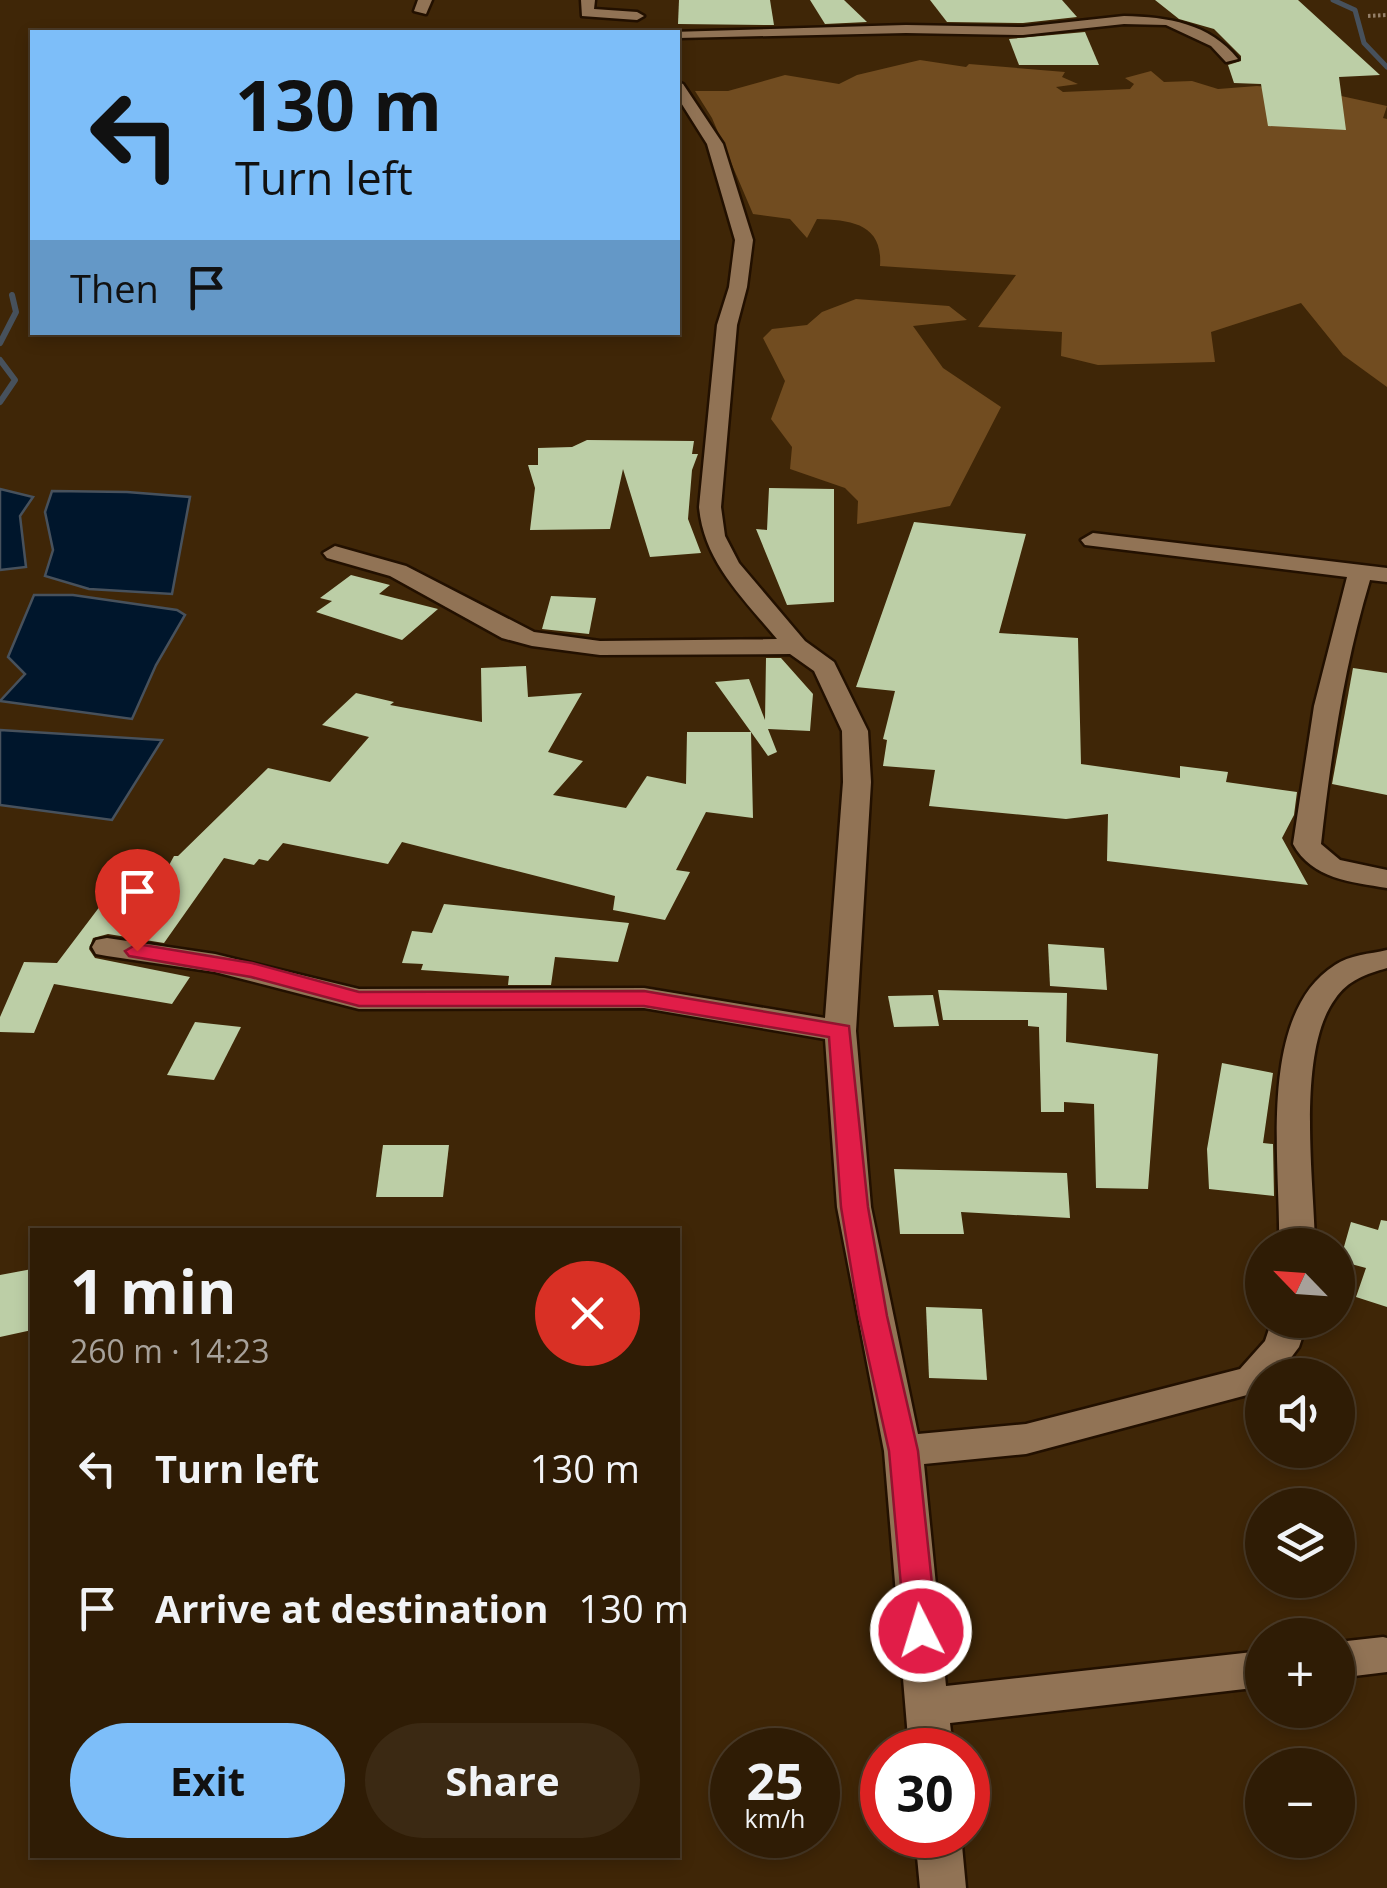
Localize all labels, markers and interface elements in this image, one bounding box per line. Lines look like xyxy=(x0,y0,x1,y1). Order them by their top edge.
text: 130 m xyxy=(235,56,442,152)
icon: left xyxy=(70,70,200,200)
text: Turn left xyxy=(235,147,413,208)
icon: arrive xyxy=(179,260,234,315)
text: Then xyxy=(70,262,159,314)
pin xyxy=(95,849,180,952)
icon: arrive xyxy=(110,864,165,919)
north arrow xyxy=(1245,1228,1355,1338)
map controls xyxy=(1245,1228,1355,1858)
text: 1 min xyxy=(70,1250,237,1332)
button: close xyxy=(535,1261,640,1366)
text: 260 m · 14:23 xyxy=(70,1329,269,1372)
button: sound xyxy=(1245,1358,1355,1468)
icon: left xyxy=(70,1441,125,1496)
text: Turn left xyxy=(155,1442,319,1494)
text: 130 m xyxy=(530,1442,640,1494)
button: layers xyxy=(1245,1488,1355,1598)
position arrow xyxy=(869,1579,973,1683)
icon: arrive xyxy=(70,1581,125,1636)
text: Arrive at destination xyxy=(155,1582,549,1634)
text: 130 m xyxy=(579,1582,689,1634)
button: + xyxy=(1245,1618,1355,1728)
button: Exit xyxy=(70,1723,345,1838)
button: Share xyxy=(365,1723,640,1838)
speed limit sign: 30 xyxy=(860,1728,990,1858)
text: 25 xyxy=(746,1747,804,1815)
button: − xyxy=(1245,1748,1355,1858)
text: km/h xyxy=(745,1801,805,1835)

